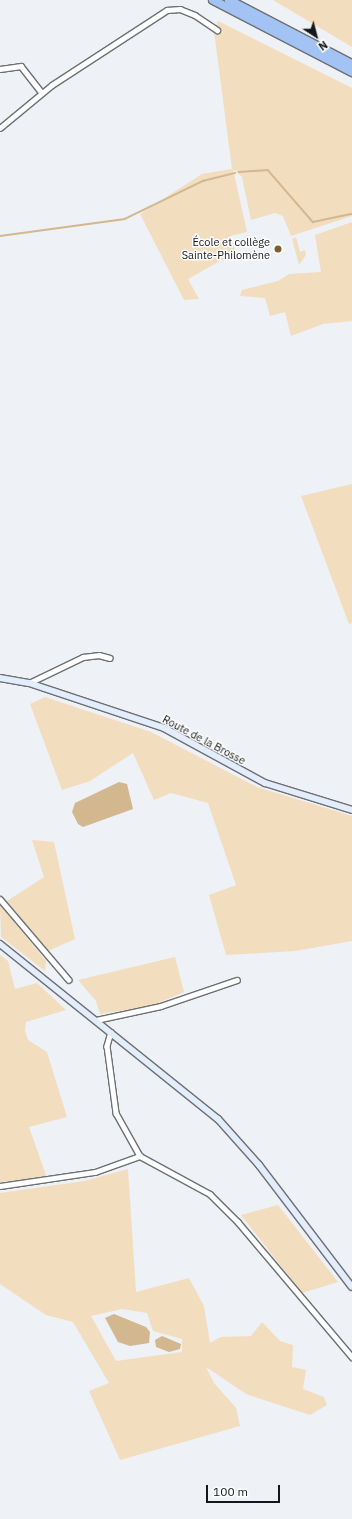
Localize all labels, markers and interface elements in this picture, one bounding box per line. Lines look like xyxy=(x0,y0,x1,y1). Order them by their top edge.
north arrow xyxy=(296,16,336,56)
text: N xyxy=(316,38,330,54)
place label: École et collège Sainte-Philomène xyxy=(182,236,270,262)
marker: École et collège Sainte-Philomène xyxy=(273,244,283,254)
street label: Route de la Brosse xyxy=(160,713,248,767)
scale bar xyxy=(208,1477,282,1503)
text: 100 m xyxy=(213,1484,248,1499)

